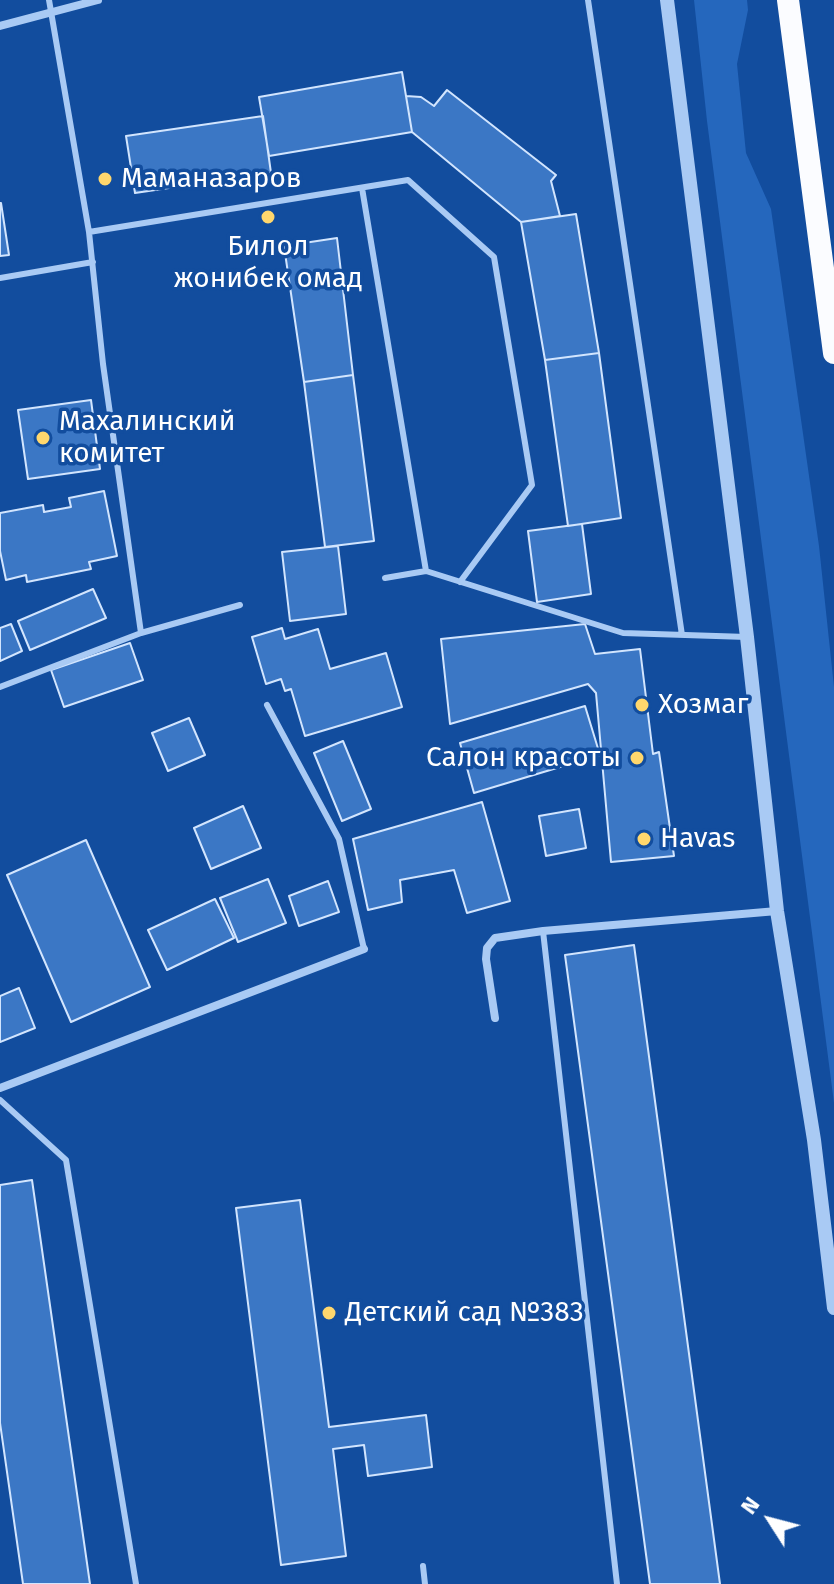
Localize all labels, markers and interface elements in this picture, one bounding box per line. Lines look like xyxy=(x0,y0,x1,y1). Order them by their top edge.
place label: Маманазаров xyxy=(121,162,302,196)
marker: Маманазаров xyxy=(96,170,114,188)
marker: Билол жонибек омад xyxy=(259,208,277,226)
place label: Билол жонибек омад xyxy=(173,230,363,296)
place label: Махалинский комитет xyxy=(59,405,235,471)
marker: Махалинский комитет xyxy=(34,429,52,447)
place label: Хозмаг xyxy=(658,688,748,722)
marker: Хозмаг xyxy=(633,696,651,714)
place label: Салон красоты xyxy=(426,741,621,775)
marker: Салон красоты xyxy=(628,749,646,767)
place label: Havas xyxy=(660,822,735,856)
marker: Havas xyxy=(635,830,653,848)
place label: Детский сад №383 xyxy=(345,1296,584,1330)
marker: Детский сад №383 xyxy=(320,1304,338,1322)
north arrow xyxy=(730,1480,810,1560)
text: N xyxy=(735,1492,765,1519)

